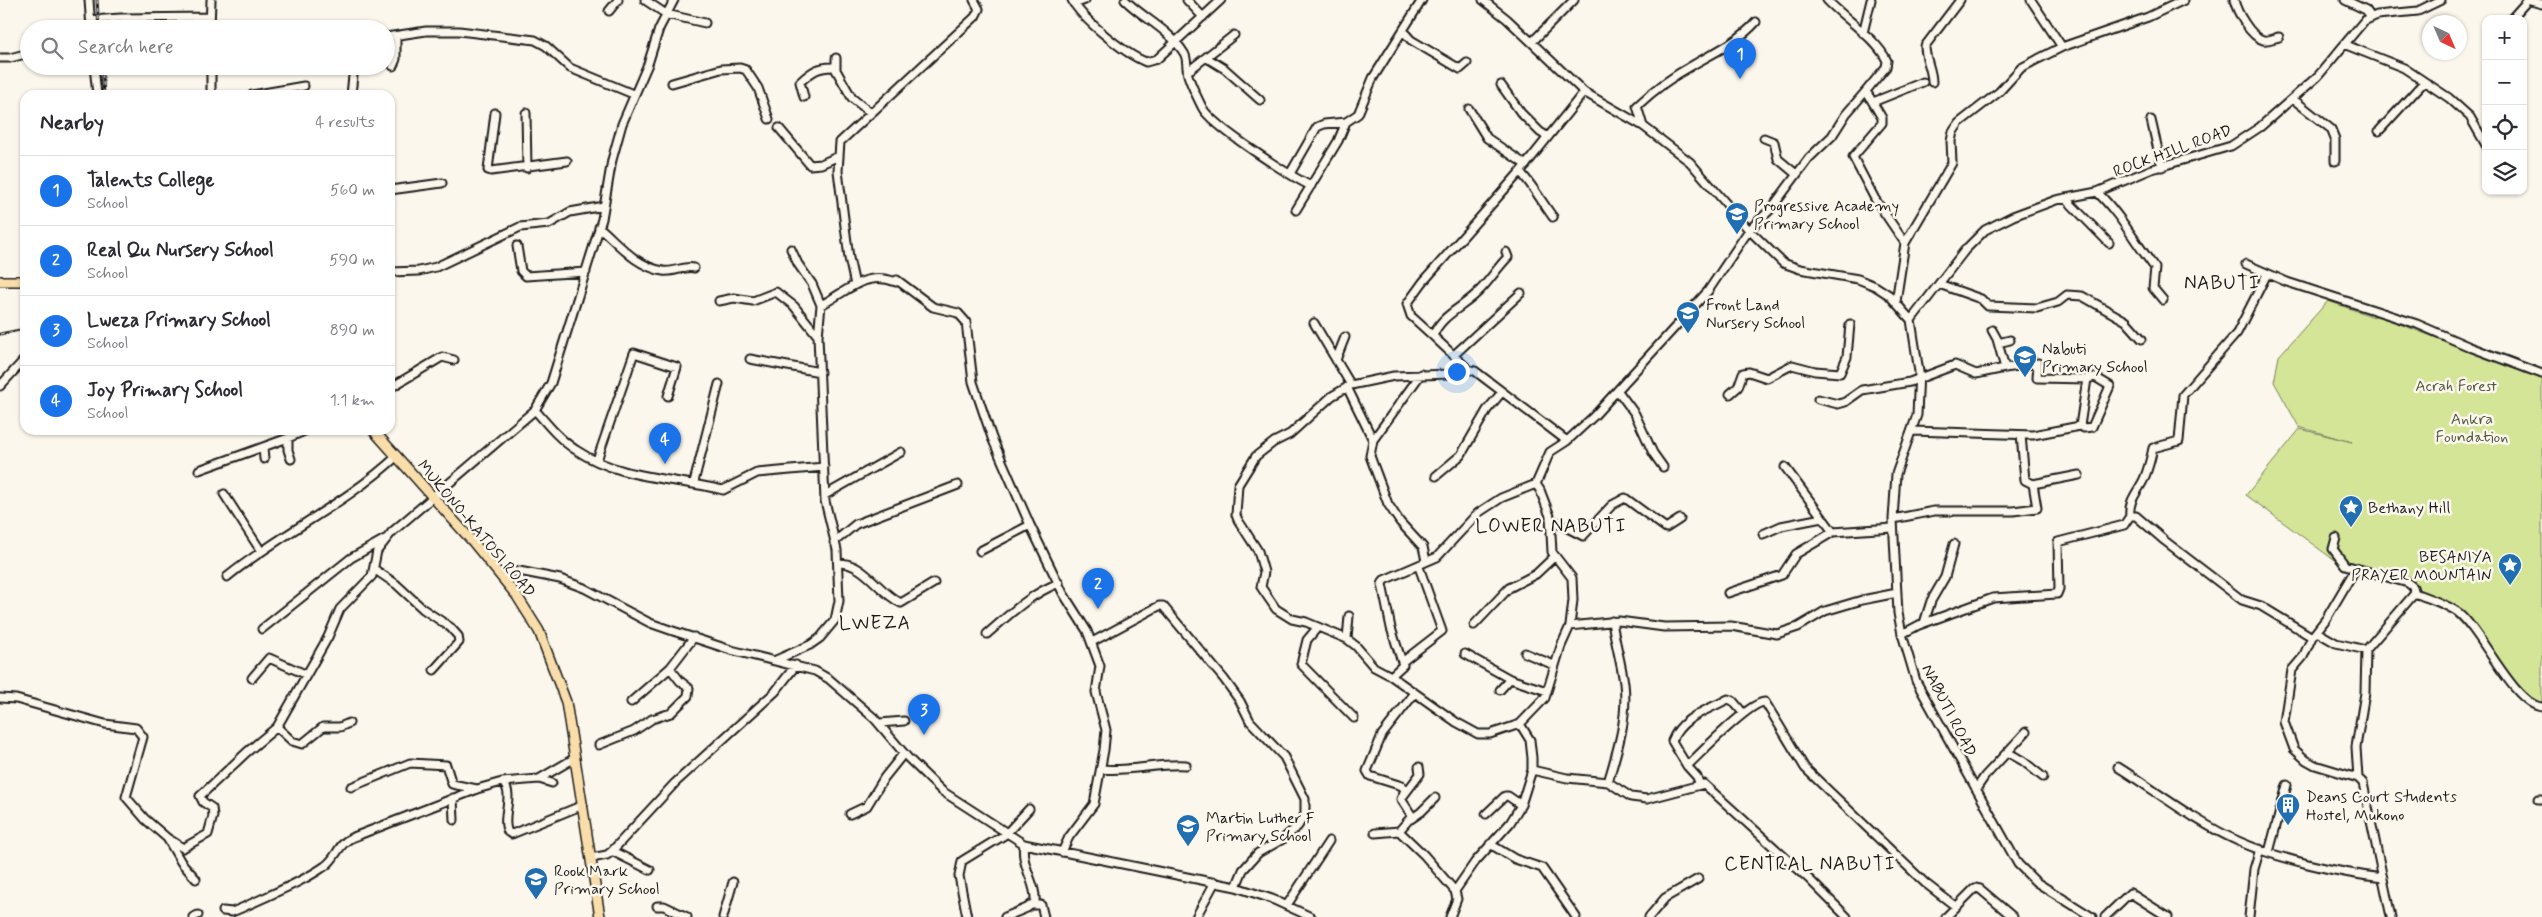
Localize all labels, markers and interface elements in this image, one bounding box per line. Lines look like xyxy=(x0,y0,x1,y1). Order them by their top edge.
north arrow xyxy=(2422,15,2467,60)
map controls xyxy=(2482,15,2527,195)
button: + xyxy=(2482,15,2527,60)
search box xyxy=(20,20,395,75)
icon: search xyxy=(38,34,66,62)
text: Search here xyxy=(78,35,174,60)
pin: 1 xyxy=(1724,38,1756,79)
button: − xyxy=(2482,60,2527,105)
button: locate xyxy=(2482,105,2527,150)
text: Nearby xyxy=(40,109,104,137)
text: 4 results xyxy=(315,112,375,133)
street label: ROCK HILL ROAD xyxy=(2110,120,2235,183)
button: layers xyxy=(2482,150,2527,195)
text: Talents College xyxy=(87,168,214,193)
text: 1 xyxy=(52,180,60,201)
text: 560 m xyxy=(330,180,375,201)
text: School xyxy=(87,193,128,214)
place label: Progressive Academy Primary School xyxy=(1754,196,1899,235)
school or university icon: Progressive Academy Primary School xyxy=(1724,201,1750,235)
text: Real Qu Nursery School xyxy=(87,238,274,263)
text: 2 xyxy=(52,250,60,271)
text: 590 m xyxy=(329,250,375,271)
text: School xyxy=(87,263,128,284)
district label: NABUTI xyxy=(2184,271,2260,296)
place label: Front Land Nursery School xyxy=(1706,295,1805,334)
school or university icon: Front Land Nursery School xyxy=(1675,300,1701,334)
text: Lweza Primary School xyxy=(87,308,271,333)
text: 3 xyxy=(52,320,60,341)
text: 890 m xyxy=(330,320,375,341)
text: School xyxy=(87,333,128,354)
place label: Nabuti Primary School xyxy=(2042,339,2148,378)
school or university icon: Nabuti Primary School xyxy=(2012,344,2038,378)
your location xyxy=(1444,359,1470,385)
park label: Acrah Forest xyxy=(2415,376,2497,397)
text: Joy Primary School xyxy=(87,378,243,403)
text: 4 xyxy=(51,390,61,411)
text: 1.1 km xyxy=(330,390,375,411)
text: School xyxy=(87,403,128,424)
park label: Ankra Foundation xyxy=(2436,409,2508,448)
pin: 4 xyxy=(649,423,681,464)
street label: MUKONO-KATOSI ROAD xyxy=(412,456,540,602)
place icon: Bethany Hill xyxy=(2338,494,2364,528)
place label: Bethany Hill xyxy=(2368,498,2450,519)
district label: LOWER NABUTI xyxy=(1475,514,1627,539)
place label: BESANIYA PRAYER MOUNTAIN xyxy=(2351,547,2492,586)
place icon: BESANIYA PRAYER MOUNTAIN xyxy=(2497,552,2523,586)
pin: 2 xyxy=(1082,568,1114,609)
district label: LWEZA xyxy=(839,611,911,636)
street label: NABUTI ROAD xyxy=(1916,661,1981,760)
pin: 3 xyxy=(908,694,940,735)
place label: Deans Court Students Hostel, Mukono xyxy=(2306,787,2457,826)
building icon: Deans Court Students Hostel, Mukono xyxy=(2275,792,2301,826)
place label: Martin Luther F Primary School xyxy=(1206,808,1315,847)
school or university icon: Martin Luther F Primary School xyxy=(1175,813,1201,847)
district label: CENTRAL NABUTI xyxy=(1724,852,1896,877)
place label: Rook Mark Primary School xyxy=(554,861,660,900)
school or university icon: Rook Mark Primary School xyxy=(523,866,549,900)

